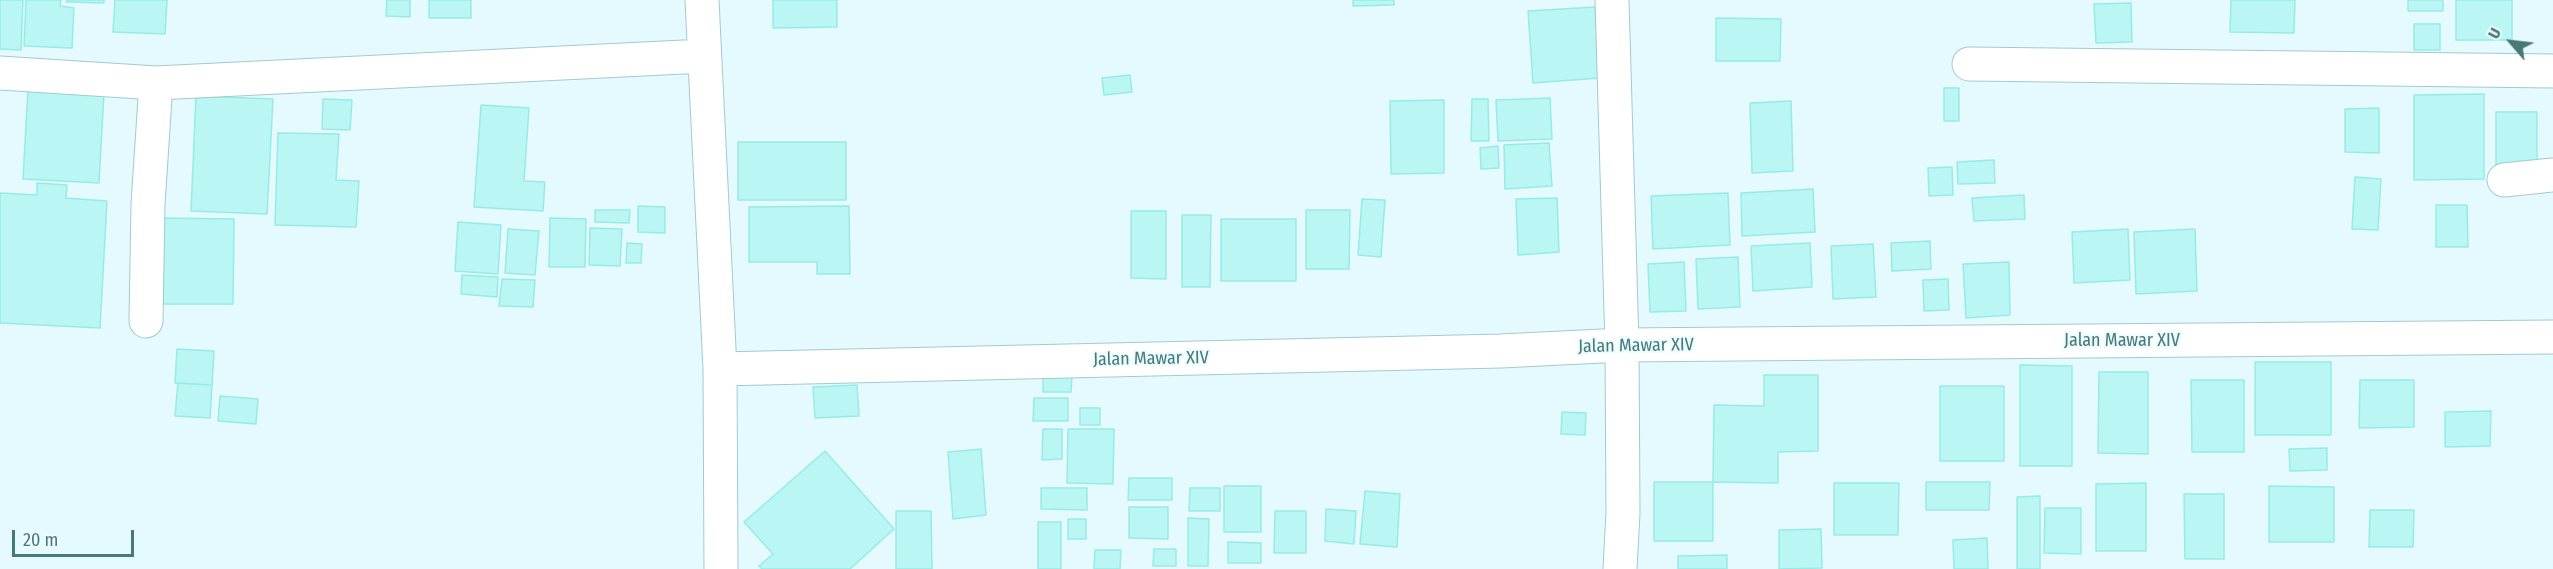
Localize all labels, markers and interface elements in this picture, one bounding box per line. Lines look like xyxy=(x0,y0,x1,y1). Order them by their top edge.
north arrow xyxy=(2481,12,2541,72)
text: U xyxy=(2484,25,2505,42)
street label: Jalan Mawar XIV xyxy=(2064,330,2180,352)
street label: Jalan Mawar XIV xyxy=(1578,334,1694,358)
street label: Jalan Mawar XIV xyxy=(1093,347,1209,371)
scale bar xyxy=(15,518,136,556)
text: 20 m xyxy=(23,529,58,551)

